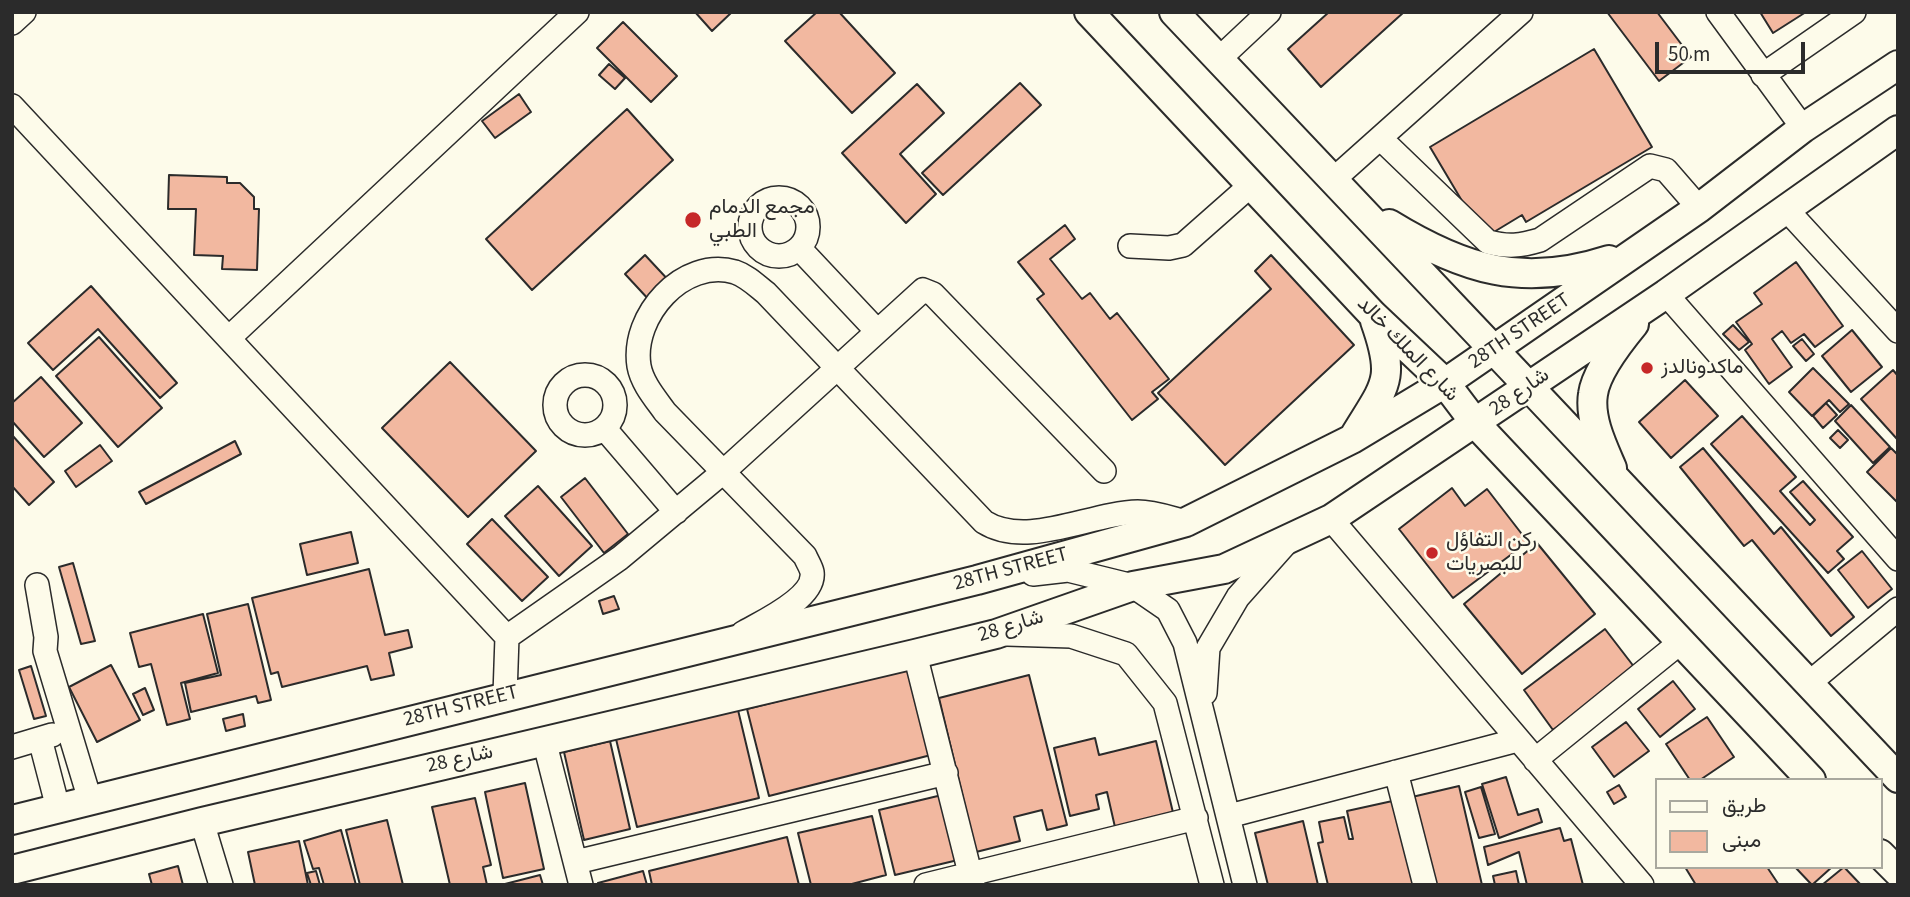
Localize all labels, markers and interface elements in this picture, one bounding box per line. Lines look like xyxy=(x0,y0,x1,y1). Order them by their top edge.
scale bar xyxy=(1658,28,1808,72)
text: 50 m xyxy=(1668,39,1710,69)
place label: مجمع الدمام الطبي xyxy=(709,195,815,245)
marker: مجمع الدمام الطبي xyxy=(683,210,703,230)
street label: 28TH STREET xyxy=(1464,289,1576,375)
street label: شارع الملك خالد xyxy=(1351,292,1463,408)
place label: ماكدونالدز xyxy=(1661,355,1743,381)
marker: ماكدونالدز xyxy=(1639,360,1655,376)
street label: شارع 28 xyxy=(1485,363,1555,423)
place label: ركن التفاؤل للبصريات xyxy=(1446,528,1537,578)
street label: 28TH STREET xyxy=(951,543,1071,597)
marker: ركن التفاؤل للبصريات xyxy=(1424,545,1440,561)
street label: شارع 28 xyxy=(975,605,1047,649)
street label: 28TH STREET xyxy=(401,681,521,733)
street label: شارع 28 xyxy=(424,740,496,780)
legend xyxy=(1654,778,1882,869)
text: طريق xyxy=(1722,790,1767,820)
text: مبنى xyxy=(1722,825,1761,855)

